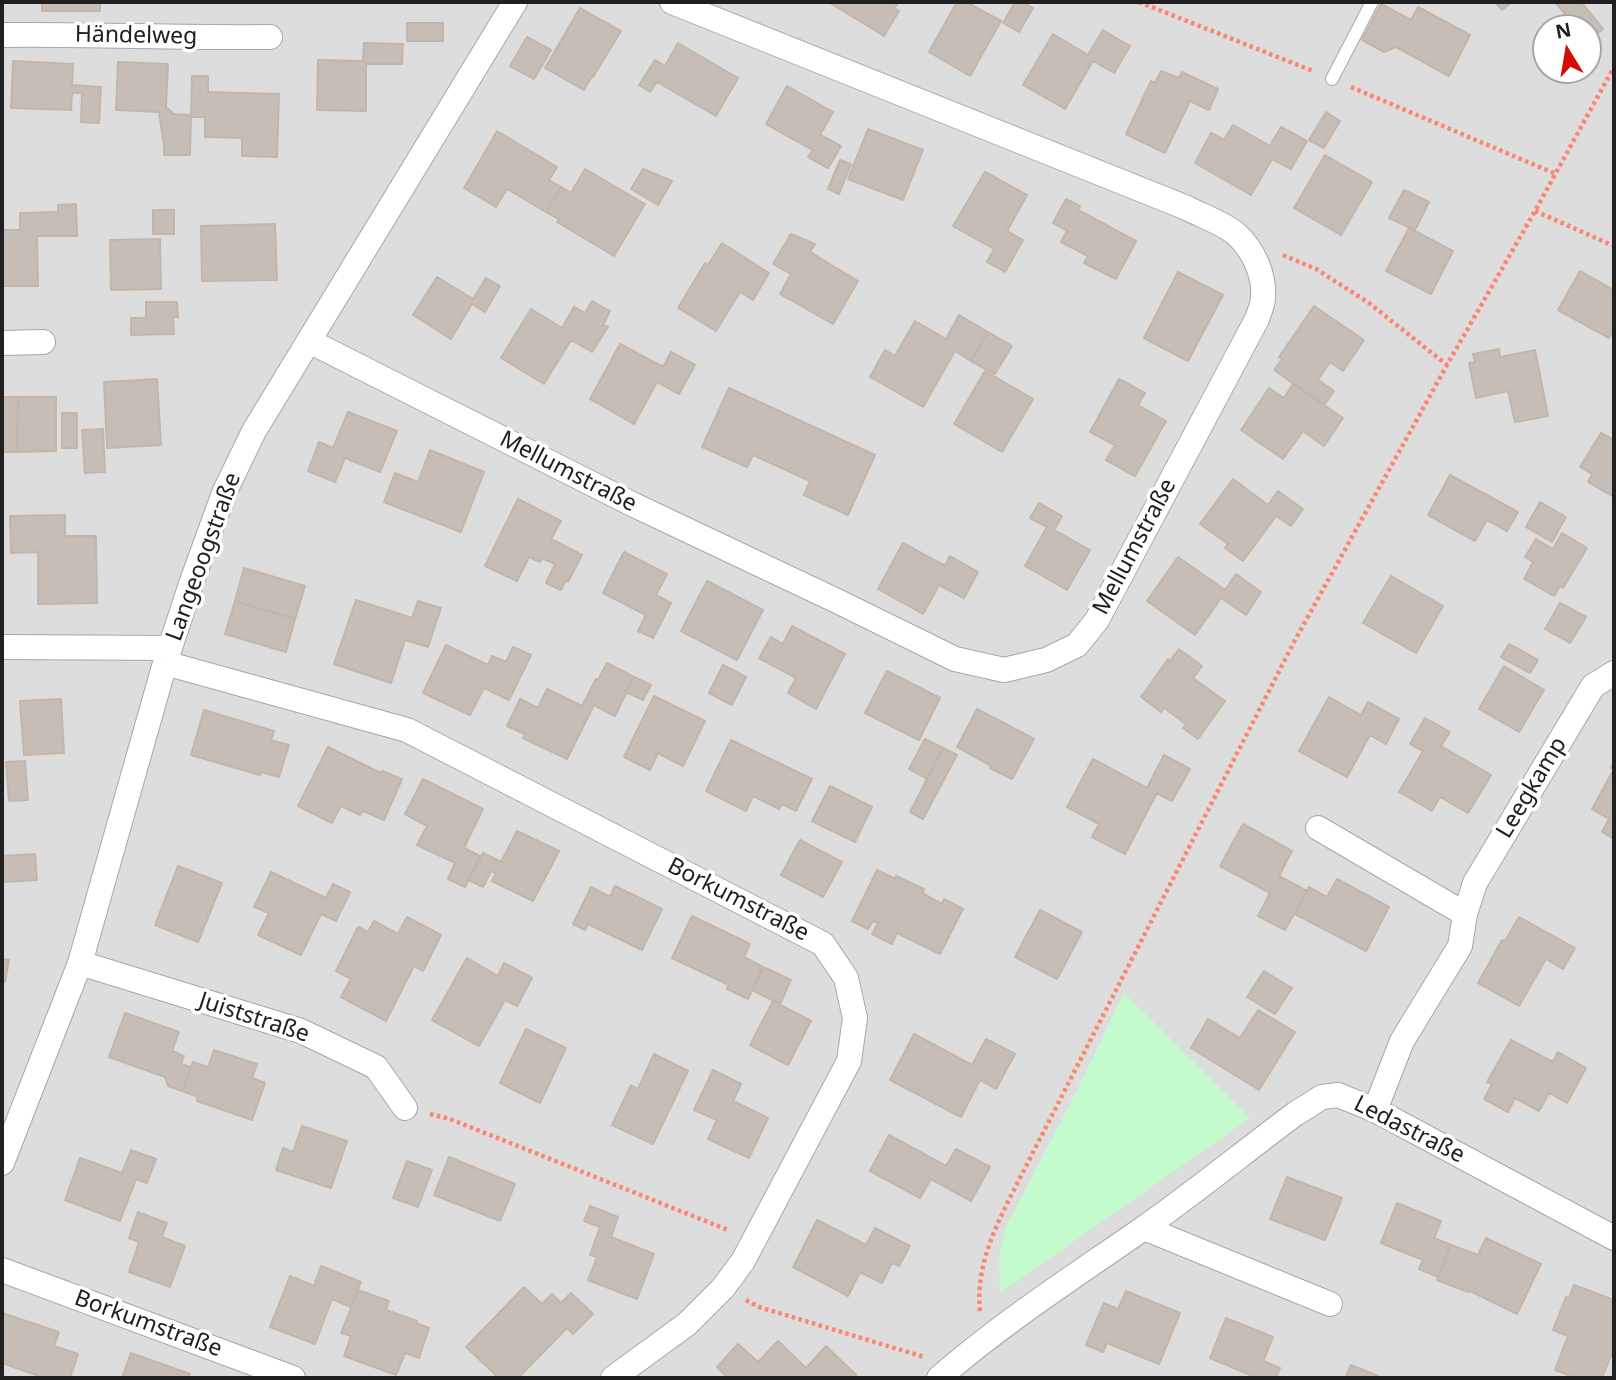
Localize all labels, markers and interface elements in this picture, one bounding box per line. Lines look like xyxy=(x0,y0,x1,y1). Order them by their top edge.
north arrow xyxy=(1532,14,1602,84)
text: N xyxy=(1553,16,1573,45)
street label: Händelweg xyxy=(75,21,197,51)
street label: Mellumstraße xyxy=(495,426,641,518)
street label: Langeoogstraße xyxy=(161,469,247,645)
street label: Mellumstraße xyxy=(1088,474,1182,620)
street label: Leegkamp xyxy=(1491,732,1573,844)
street label: Borkumstraße xyxy=(663,852,813,948)
street label: Juiststraße xyxy=(195,987,313,1049)
street label: Ledastraße xyxy=(1349,1090,1469,1170)
street label: Borkumstraße xyxy=(70,1285,226,1363)

